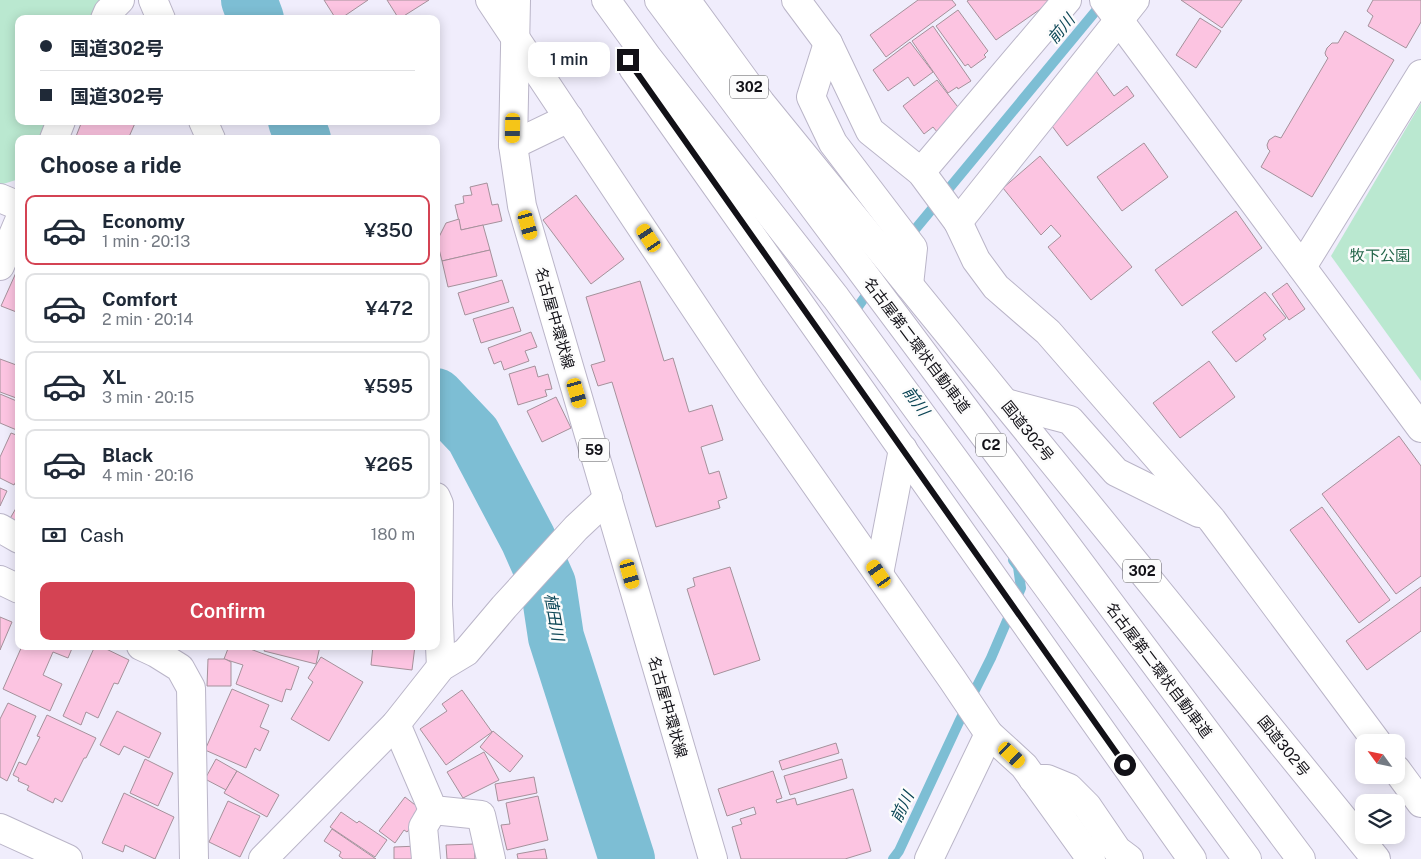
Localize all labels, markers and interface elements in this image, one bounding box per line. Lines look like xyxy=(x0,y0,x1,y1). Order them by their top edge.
water label: 前川 xyxy=(1043,9,1080,47)
text: 国道302号 xyxy=(70,37,164,59)
callout: 1 min xyxy=(528,42,610,78)
route end xyxy=(617,49,639,71)
text: 1 min xyxy=(550,50,588,69)
road number: 302 xyxy=(730,75,768,98)
text: 国道302号 xyxy=(70,85,164,107)
car xyxy=(505,113,520,143)
text: Choose a ride xyxy=(40,152,182,178)
icon: car xyxy=(42,208,87,253)
car xyxy=(516,209,539,241)
text: Economy xyxy=(102,210,185,232)
text: ¥350 xyxy=(364,219,413,241)
car xyxy=(634,221,663,255)
text: 1 min · 20:13 xyxy=(102,232,190,251)
park label: 牧下公園 xyxy=(1350,247,1410,264)
street label: 名古屋中環状線 xyxy=(532,265,578,371)
street label: 名古屋第二環状自動車道 xyxy=(861,274,973,416)
icon: car xyxy=(42,286,87,331)
text: Comfort xyxy=(102,288,178,310)
text: ¥472 xyxy=(365,297,413,319)
text: 2 min · 20:14 xyxy=(102,310,193,329)
icon: car xyxy=(42,364,87,409)
text: XL xyxy=(102,366,127,388)
text: ¥595 xyxy=(364,375,413,397)
car xyxy=(565,377,588,409)
water label: 前川 xyxy=(899,382,934,421)
text: 3 min · 20:15 xyxy=(102,388,194,407)
street label: 国道302号 xyxy=(999,397,1057,465)
road number: C2 xyxy=(976,434,1006,456)
road number: 59 xyxy=(579,438,609,462)
icon: car xyxy=(42,442,87,487)
text: Black xyxy=(102,444,153,466)
text: ¥265 xyxy=(364,453,413,475)
text: 4 min · 20:16 xyxy=(102,466,194,485)
icon: cash xyxy=(40,521,68,549)
text: Cash xyxy=(80,524,124,546)
text: 180 m xyxy=(371,525,415,544)
car xyxy=(864,557,893,591)
car xyxy=(618,558,641,590)
road number: 302 xyxy=(1123,560,1161,582)
button: Confirm xyxy=(40,582,415,640)
water label: 植田川 xyxy=(540,592,568,644)
street label: 名古屋第二環状自動車道 xyxy=(1103,599,1215,741)
street label: 名古屋中環状線 xyxy=(645,654,691,760)
street label: 国道302号 xyxy=(1255,712,1313,780)
north arrow xyxy=(1355,734,1405,784)
map controls xyxy=(1355,734,1405,844)
car xyxy=(995,739,1028,771)
route start xyxy=(1114,754,1136,776)
water label: 前川 xyxy=(886,787,918,826)
button: layers xyxy=(1355,794,1405,844)

